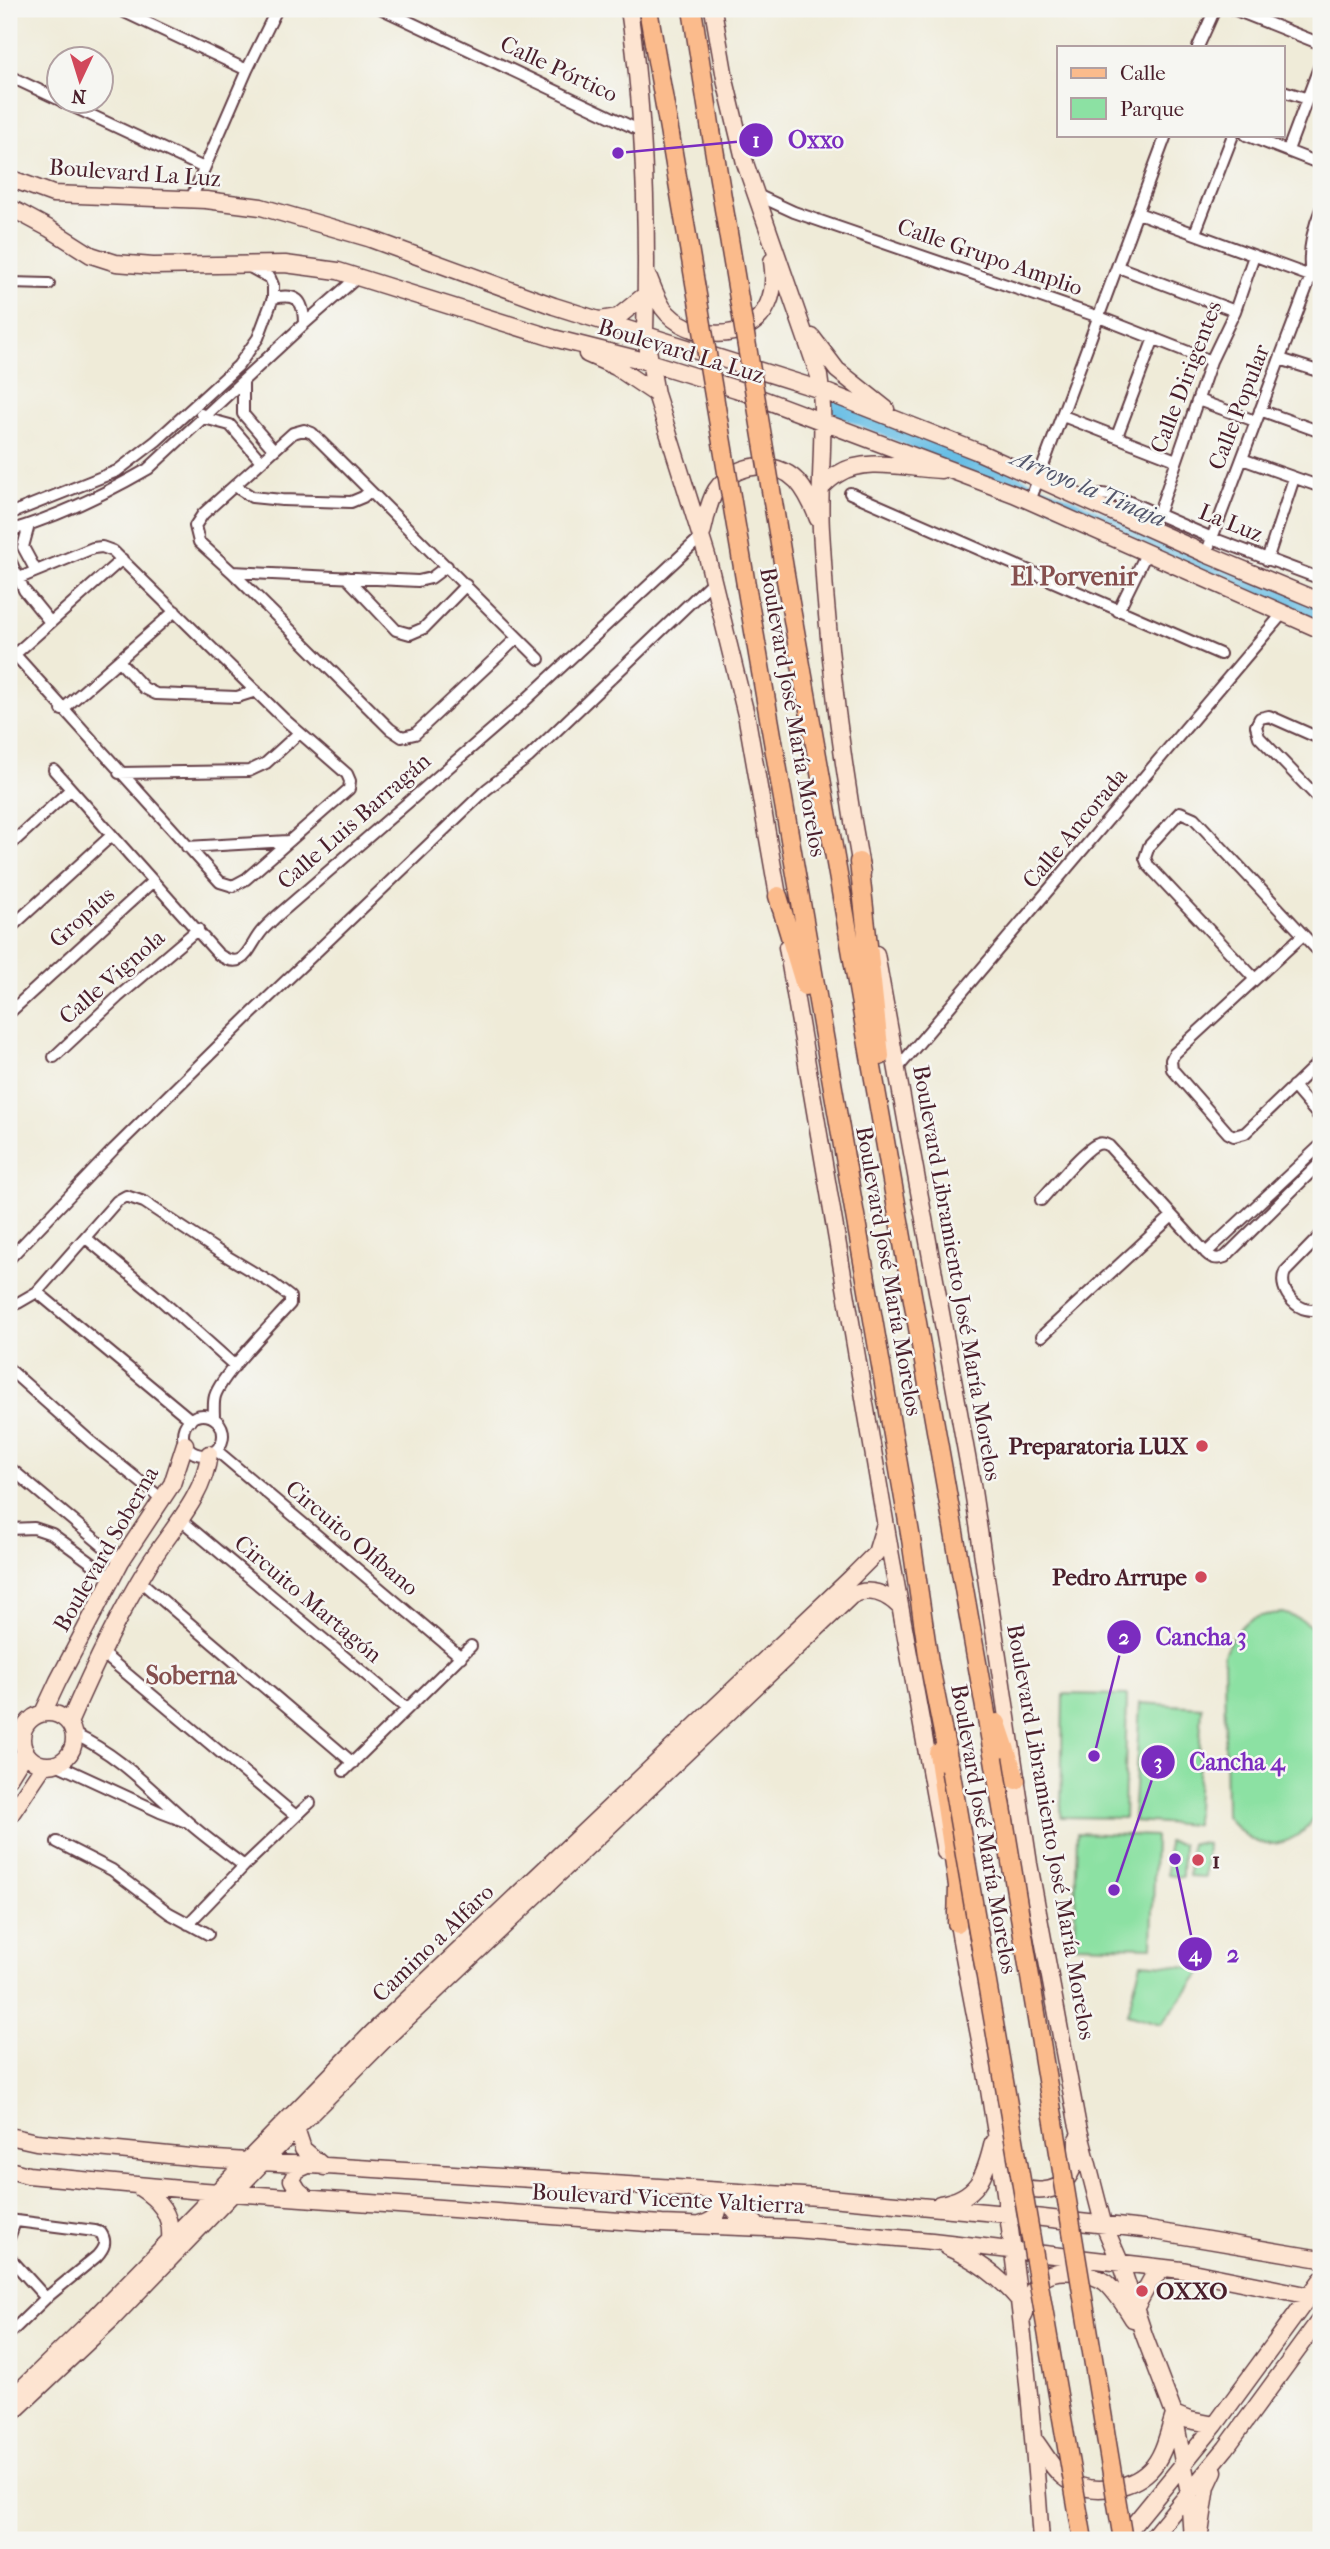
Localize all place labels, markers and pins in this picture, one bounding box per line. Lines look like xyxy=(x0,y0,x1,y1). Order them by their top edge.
callout: Oxxo xyxy=(739,117,858,162)
place label: Preparatoria LUX xyxy=(1008,1433,1189,1460)
marker: Preparatoria LUX xyxy=(1194,1438,1210,1454)
place label: Pedro Arrupe xyxy=(1052,1564,1188,1591)
marker: Pedro Arrupe xyxy=(1193,1569,1209,1585)
callout: Cancha 3 xyxy=(1106,1614,1260,1659)
callout: Cancha 4 xyxy=(1140,1739,1299,1784)
place label: 1 xyxy=(1212,1847,1220,1874)
marker: 1 xyxy=(1190,1852,1206,1868)
callout: 2 xyxy=(1178,1931,1253,1976)
place label: OXXO xyxy=(1156,2278,1228,2305)
marker: OXXO xyxy=(1134,2283,1150,2299)

